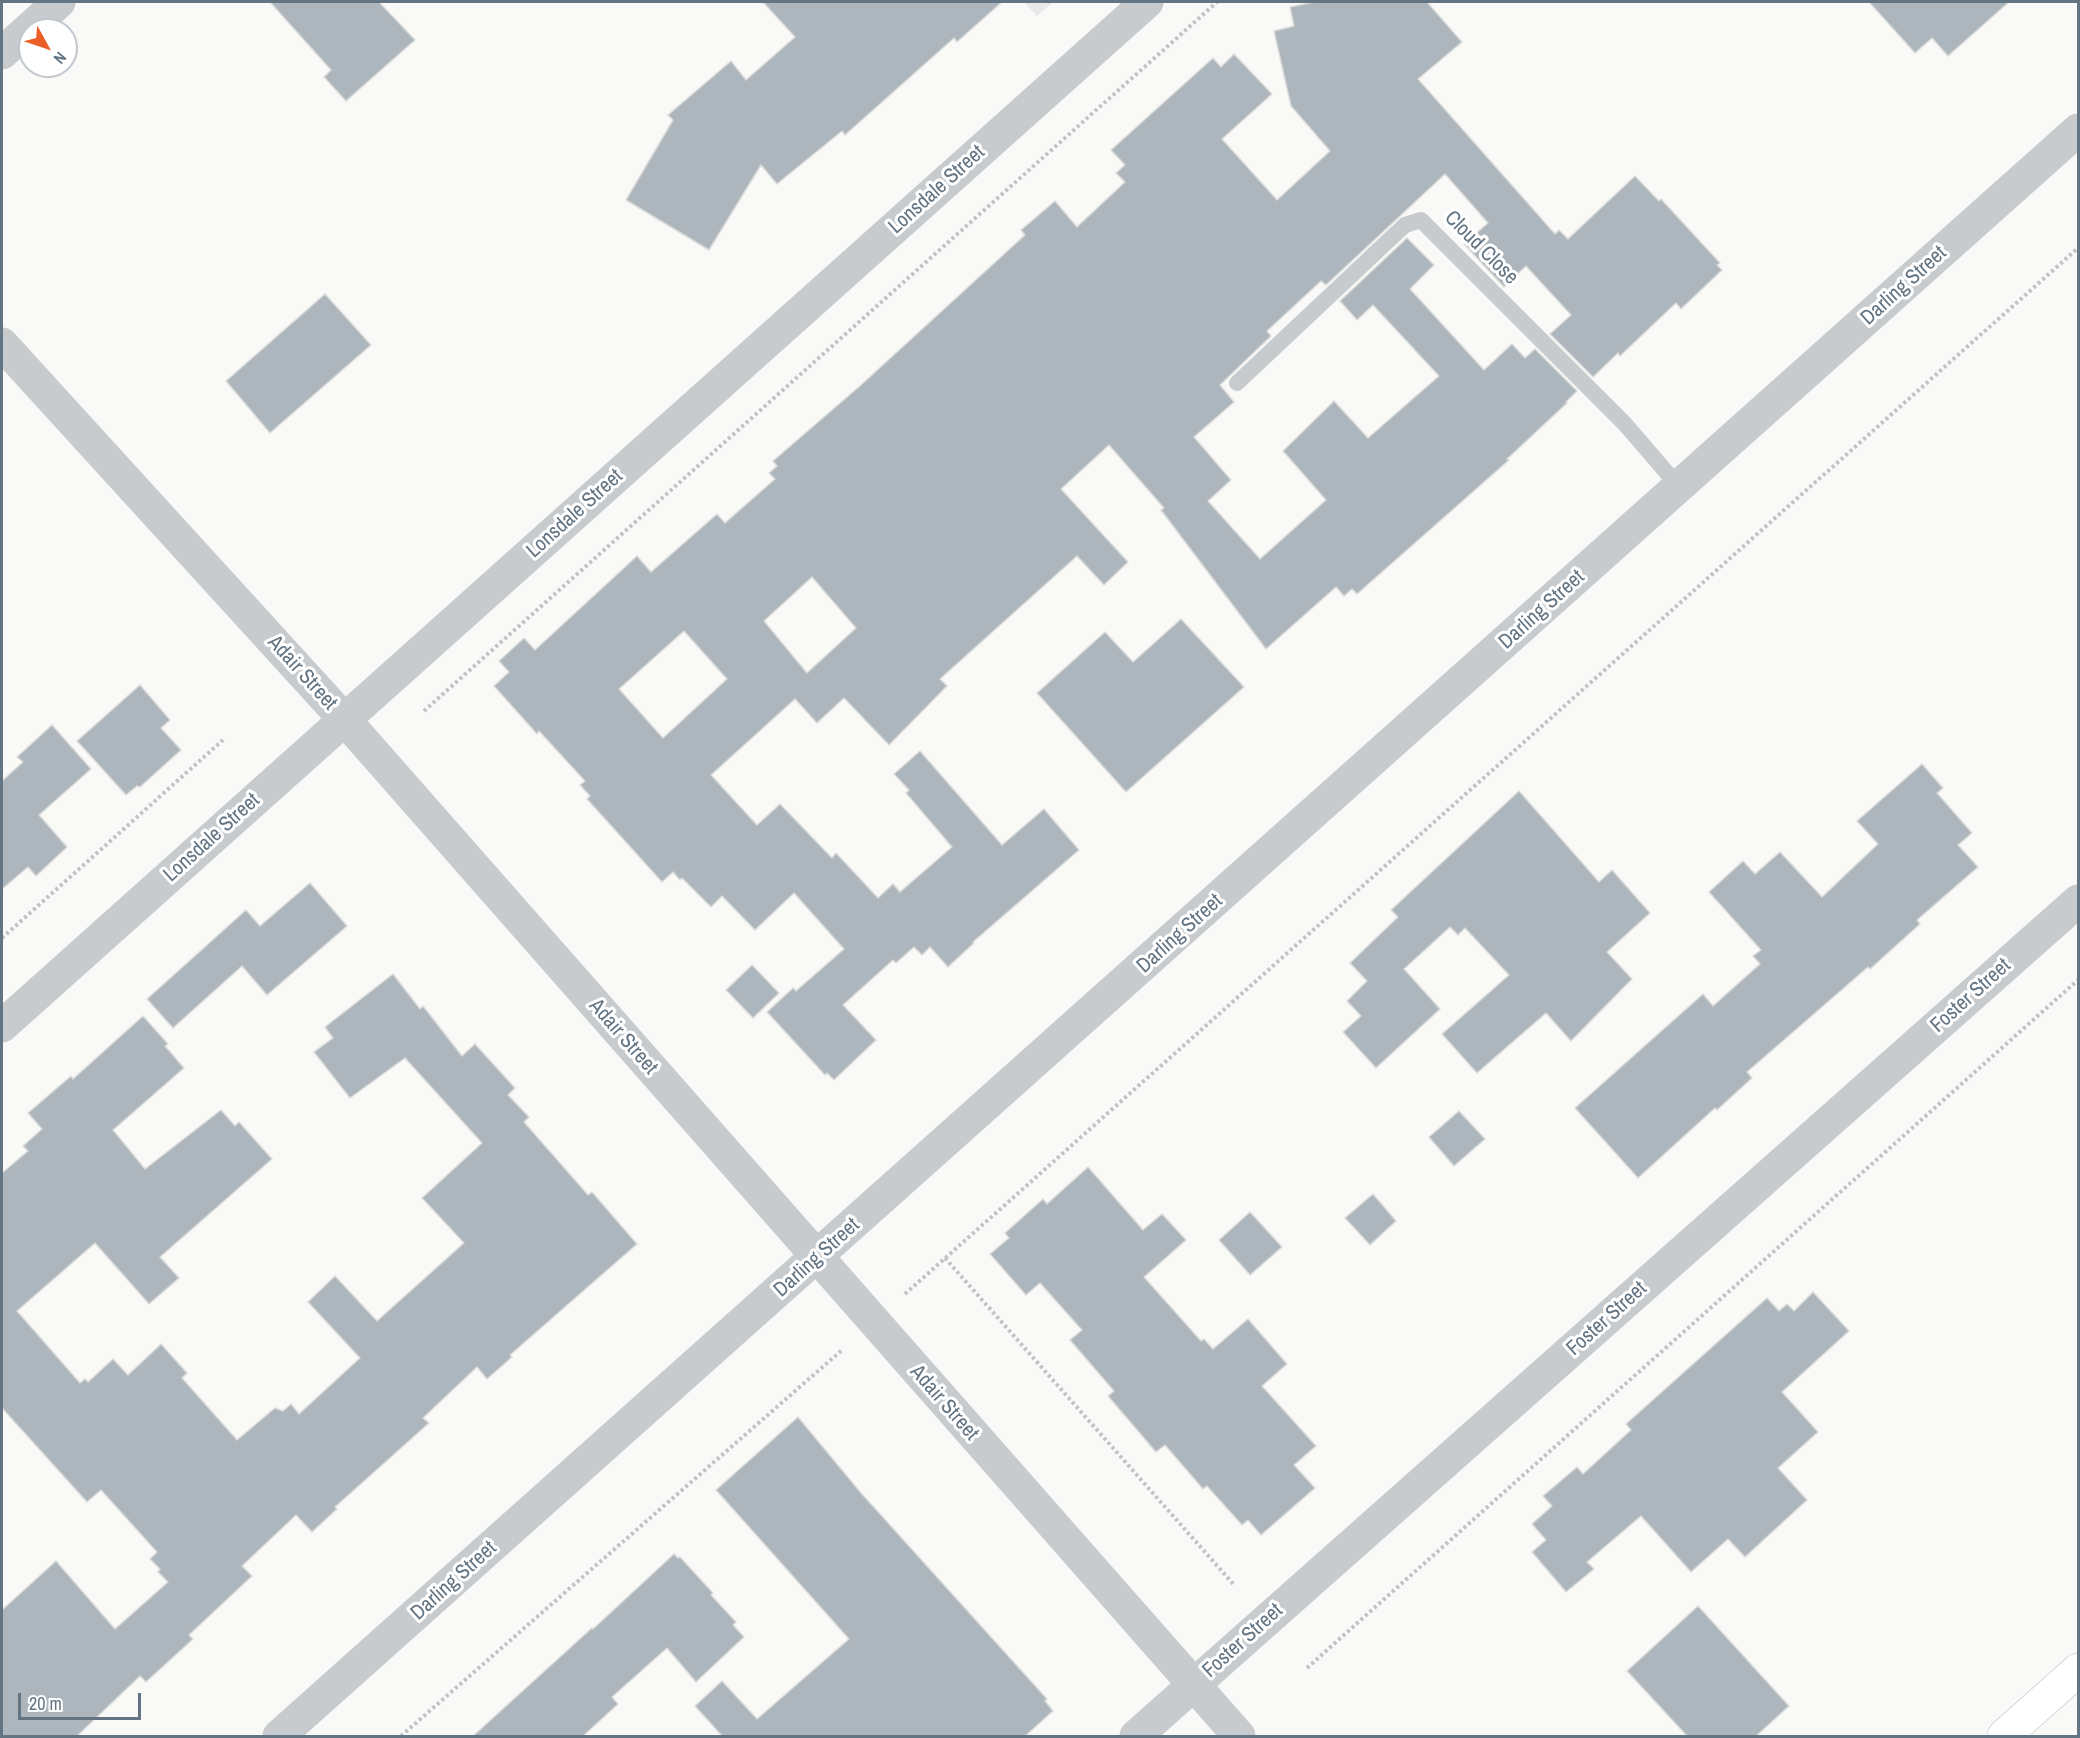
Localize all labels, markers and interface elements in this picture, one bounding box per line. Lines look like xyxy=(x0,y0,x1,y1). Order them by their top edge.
north arrow xyxy=(18,18,78,78)
text: N xyxy=(49,48,72,69)
street label: Lonsdale Street xyxy=(884,140,990,240)
street label: Cloud Close xyxy=(1439,206,1523,290)
street label: Darling Street xyxy=(1856,241,1952,331)
street label: Lonsdale Street xyxy=(522,464,628,564)
street label: Darling Street xyxy=(1494,565,1590,655)
street label: Adair Street xyxy=(262,630,342,716)
street label: Lonsdale Street xyxy=(159,788,265,888)
street label: Darling Street xyxy=(1132,889,1228,979)
street label: Foster Street xyxy=(1926,954,2016,1038)
street label: Adair Street xyxy=(583,994,663,1080)
street label: Darling Street xyxy=(769,1213,865,1303)
street label: Foster Street xyxy=(1562,1277,1652,1361)
street label: Adair Street xyxy=(904,1360,984,1446)
street label: Darling Street xyxy=(406,1536,502,1626)
street label: Foster Street xyxy=(1198,1599,1288,1683)
scale bar xyxy=(21,1681,144,1719)
text: 20 m xyxy=(29,1691,62,1716)

